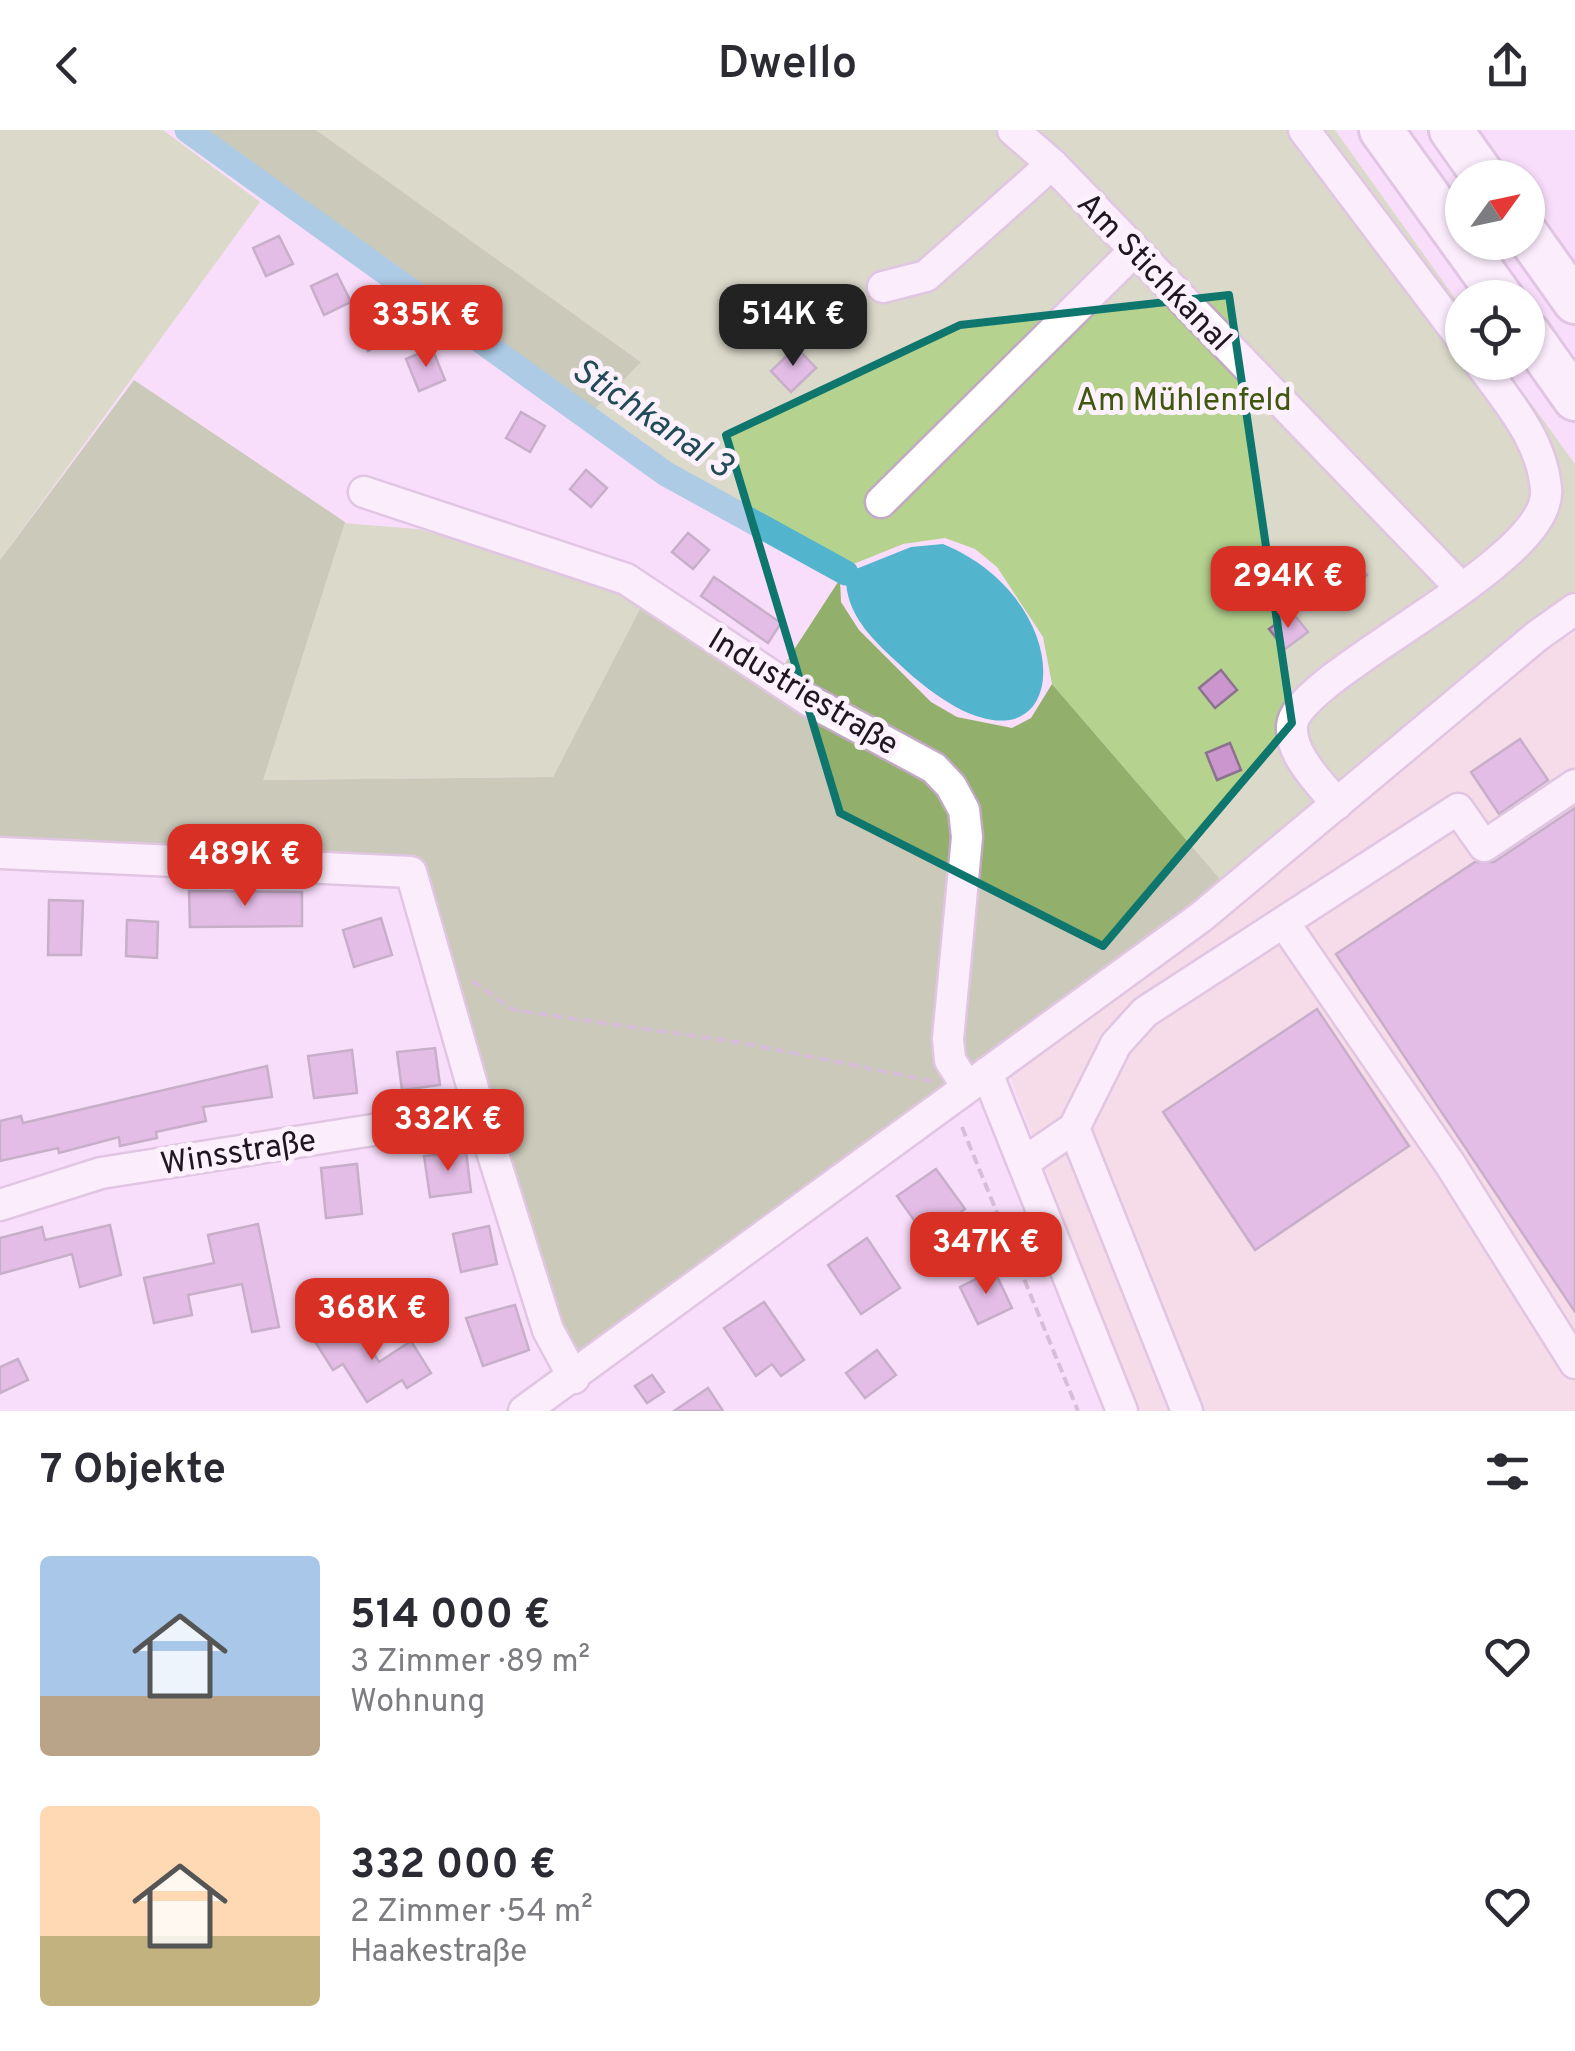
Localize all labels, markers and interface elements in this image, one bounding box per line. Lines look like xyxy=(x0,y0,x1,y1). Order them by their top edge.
text: Dwello xyxy=(718,37,857,94)
icon: back xyxy=(40,38,95,93)
icon: share xyxy=(1480,38,1535,93)
north arrow xyxy=(1445,160,1545,260)
map controls xyxy=(1445,160,1545,380)
street label: Am Stichkanal xyxy=(1067,185,1239,361)
button: locate xyxy=(1445,280,1545,380)
pin: 514K € xyxy=(712,284,874,369)
pin: 335K € xyxy=(345,285,507,370)
text: 514K € xyxy=(741,296,845,336)
text: 335K € xyxy=(372,297,480,337)
water label: Stichkanal 3 xyxy=(563,350,741,490)
park label: Am Mühlenfeld xyxy=(1076,382,1292,422)
pin: 294K € xyxy=(1207,546,1369,631)
text: 294K € xyxy=(1233,558,1343,598)
street label: Industriestraße xyxy=(700,621,905,766)
pin: 489K € xyxy=(164,824,326,909)
text: 489K € xyxy=(189,836,301,876)
pin: 332K € xyxy=(367,1089,529,1174)
text: 332K € xyxy=(394,1101,502,1141)
street label: Winsstraße xyxy=(158,1122,319,1186)
pin: 347K € xyxy=(905,1212,1067,1297)
text: 347K € xyxy=(932,1224,1040,1264)
pin: 368K € xyxy=(291,1278,453,1363)
text: 368K € xyxy=(317,1290,427,1330)
icon: filters xyxy=(1480,1444,1535,1499)
text: 7 Objekte xyxy=(40,1445,226,1498)
text: 514 000 € xyxy=(350,1590,550,1643)
icon: home xyxy=(120,1596,240,1716)
icon: heart xyxy=(1480,1629,1535,1684)
text: 3 Zimmer · 89 m² xyxy=(350,1643,590,1683)
text: Wohnung xyxy=(350,1683,485,1723)
text: 332 000 € xyxy=(350,1840,556,1893)
icon: home xyxy=(120,1846,240,1966)
icon: heart xyxy=(1480,1879,1535,1934)
text: 2 Zimmer · 54 m² xyxy=(350,1893,593,1933)
text: Haakestraße xyxy=(350,1933,527,1973)

